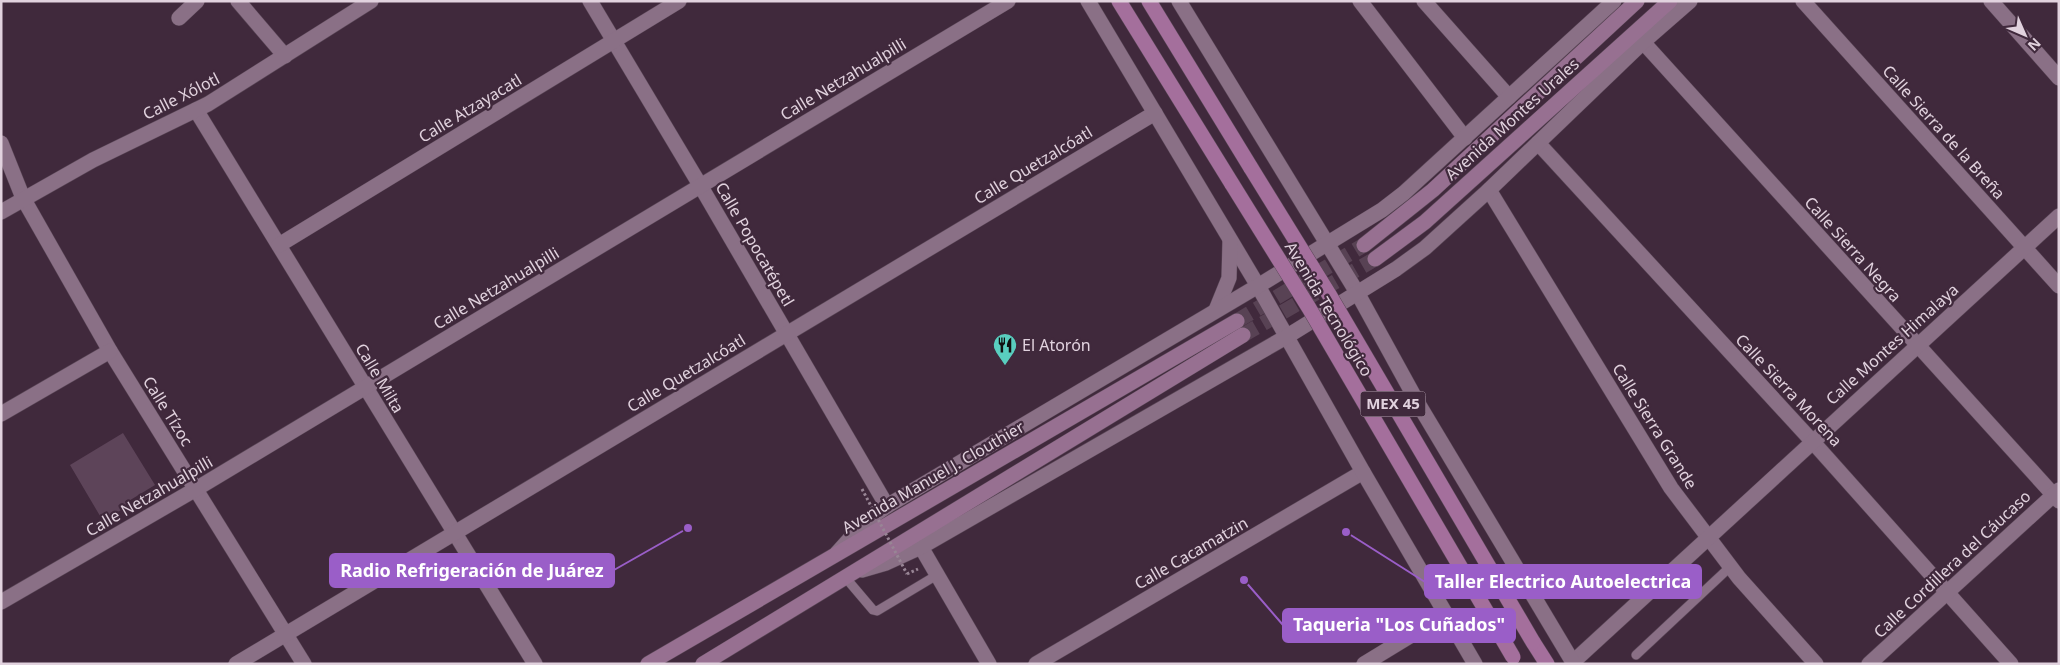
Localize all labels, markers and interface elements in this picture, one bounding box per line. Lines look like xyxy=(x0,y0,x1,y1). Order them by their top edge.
north arrow xyxy=(2000,10,2050,60)
street label: Calle Netzahualpilli xyxy=(776,33,910,125)
text: N xyxy=(2024,34,2045,55)
street label: Avenida Montes Urales xyxy=(1440,53,1584,185)
street label: Calle Sierra de la Breña xyxy=(1878,60,2010,204)
street label: Calle Xólotl xyxy=(139,67,223,125)
street label: Calle Atzayacatl xyxy=(414,69,526,147)
street label: Calle Quetzalcóatl xyxy=(970,121,1096,209)
street label: Calle Popocatépetl xyxy=(711,178,799,310)
street label: Calle Sierra Negra xyxy=(1800,192,1906,306)
street label: Avenida Tecnológico xyxy=(1280,238,1378,380)
street label: Calle Netzahualpilli xyxy=(429,242,563,334)
street label: Calle Montes Himalaya xyxy=(1821,278,1963,410)
street label: Calle Quetzalcóatl xyxy=(623,329,749,417)
street label: Calle Sierra Morena xyxy=(1731,329,1847,451)
restaurant icon: El Atorón xyxy=(992,332,1018,366)
place label: El Atorón xyxy=(1022,334,1091,356)
street label: Calle Milta xyxy=(350,339,410,417)
street label: Calle Sierra Grande xyxy=(1607,359,1703,493)
street label: Calle Tízoc xyxy=(138,372,198,450)
road number: MEX 45 xyxy=(1360,392,1426,416)
street label: Avenida Manuel J. Clouthier xyxy=(838,416,1028,538)
street label: Calle Netzahualpilli xyxy=(81,451,217,541)
street label: Calle Cordillera del Cáucaso xyxy=(1869,485,2035,643)
street label: Calle Cacamatzin xyxy=(1130,512,1252,594)
callout: Radio Refrigeración de Juárez xyxy=(330,554,614,587)
text: Radio Refrigeración de Juárez xyxy=(340,558,604,582)
callout: Taller Electrico Autoelectrica xyxy=(1425,565,1701,598)
text: Taller Electrico Autoelectrica xyxy=(1435,569,1691,593)
callout: Taqueria "Los Cuñados" xyxy=(1283,609,1515,642)
text: Taqueria "Los Cuñados" xyxy=(1293,612,1505,636)

